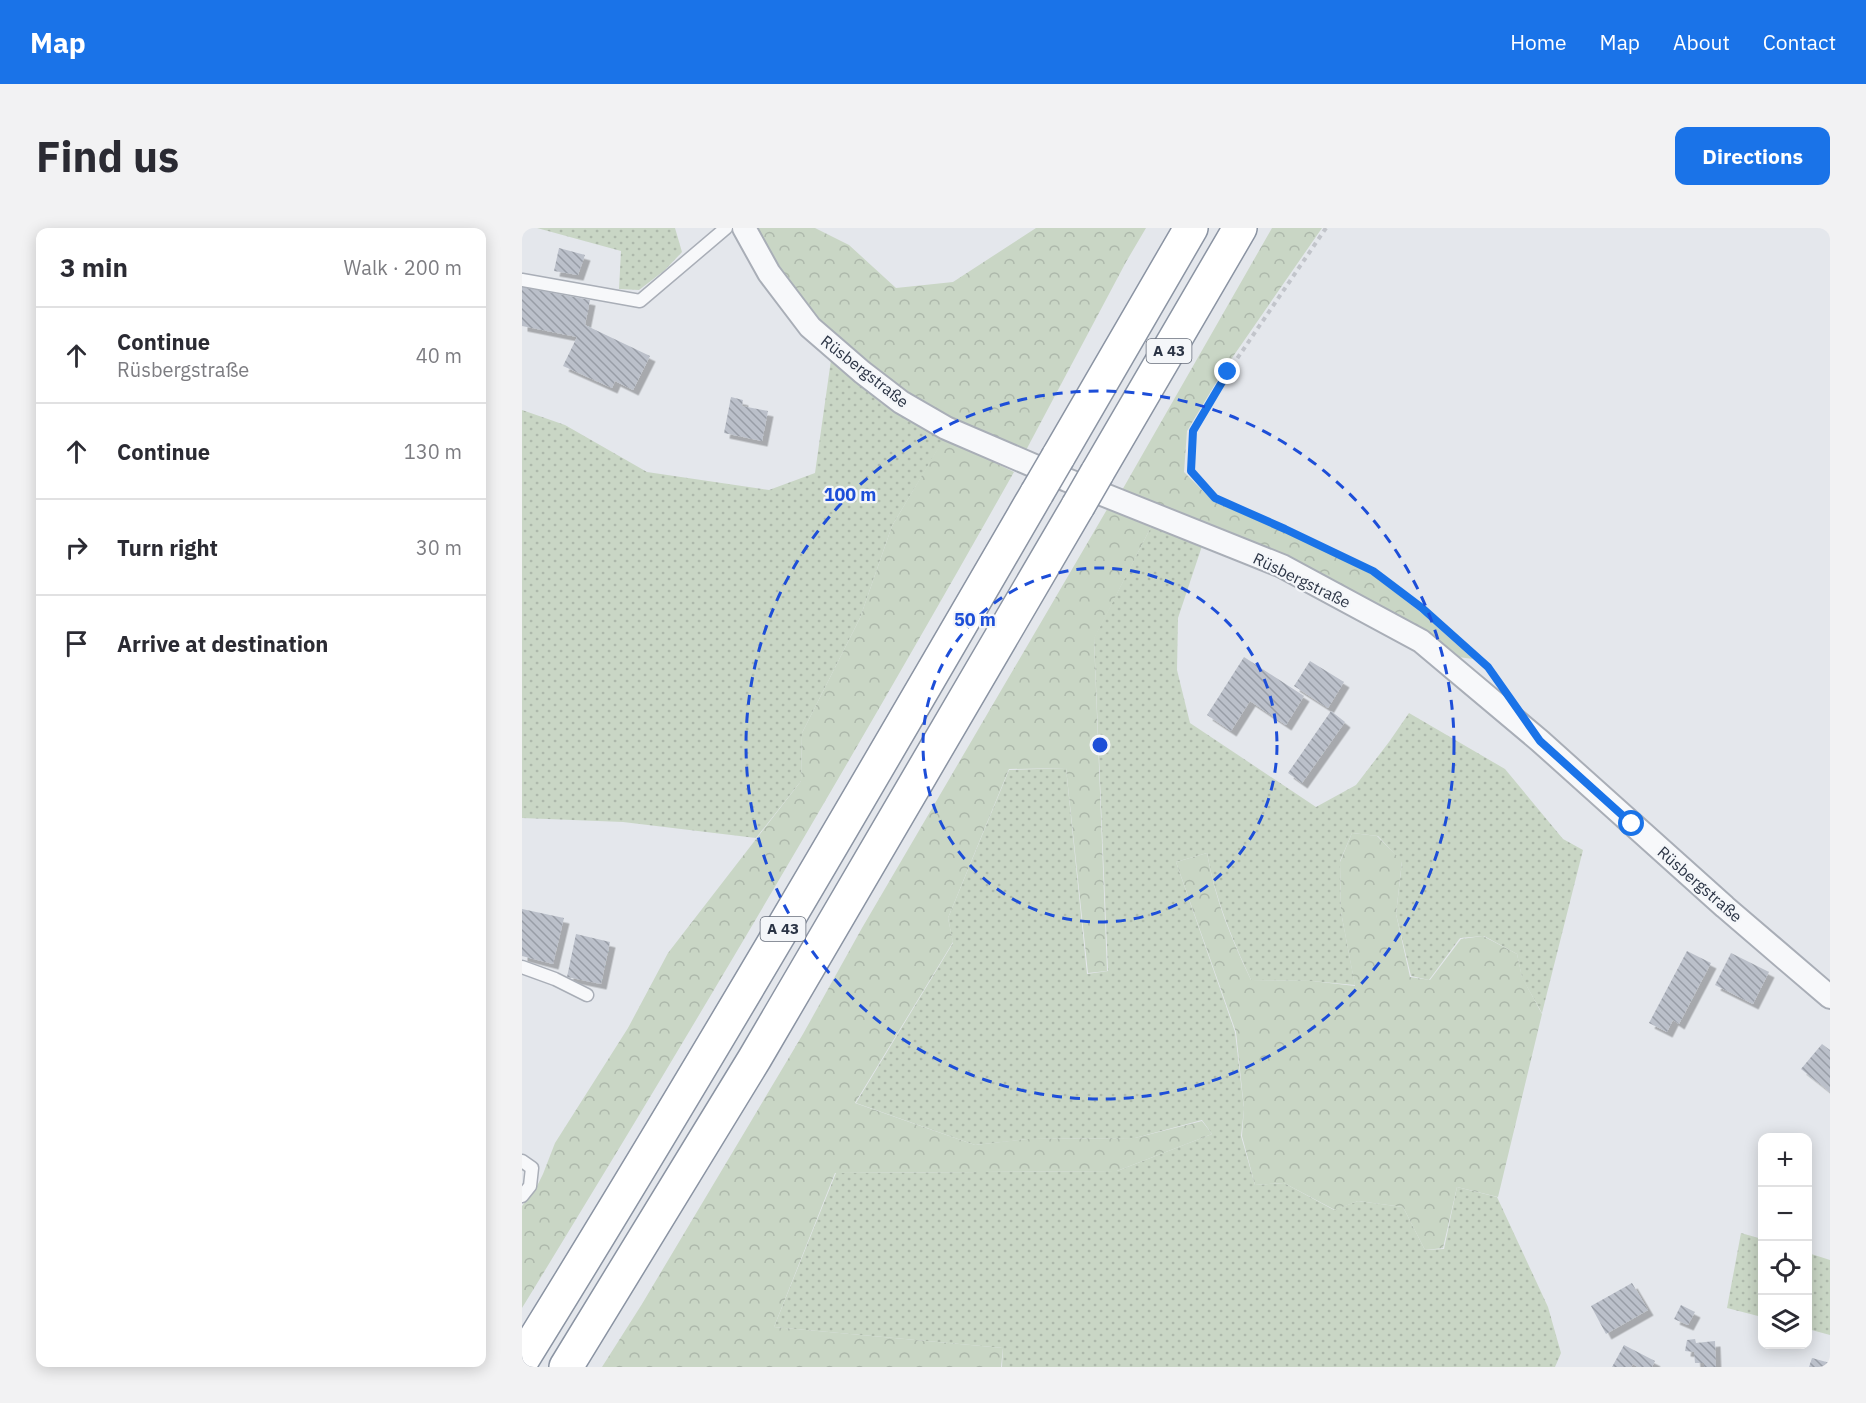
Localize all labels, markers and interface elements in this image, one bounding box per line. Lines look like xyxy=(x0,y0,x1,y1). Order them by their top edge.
text: Map xyxy=(30,24,86,61)
text: Home xyxy=(1510,28,1567,56)
text: Map xyxy=(1600,28,1640,56)
text: About xyxy=(1673,28,1730,56)
text: Contact xyxy=(1763,28,1836,56)
button: Directions xyxy=(1675,127,1830,185)
text: Find us xyxy=(36,129,179,184)
text: 3 min xyxy=(60,250,128,284)
text: Walk · 200 m xyxy=(344,254,462,281)
text: Continue xyxy=(117,327,210,356)
street label: Rüsbergstraße xyxy=(817,331,913,412)
icon: ahead xyxy=(60,339,93,372)
road number: A 43 xyxy=(1146,339,1192,363)
text: 40 m xyxy=(416,342,462,369)
text: Rüsbergstraße xyxy=(117,356,249,383)
route end xyxy=(1214,358,1240,384)
icon: ahead xyxy=(60,435,93,468)
text: Continue xyxy=(117,437,210,466)
text: 130 m xyxy=(404,438,462,465)
text: 100 m xyxy=(824,483,876,506)
icon: right xyxy=(60,531,93,564)
text: Turn right xyxy=(117,533,218,562)
text: 30 m xyxy=(416,534,462,561)
street label: Rüsbergstraße xyxy=(1250,548,1354,612)
text: 50 m xyxy=(954,608,996,631)
icon: arrive xyxy=(60,627,93,660)
text: Arrive at destination xyxy=(117,629,328,658)
centre of rings xyxy=(1090,735,1110,755)
route start xyxy=(1618,810,1644,836)
street label: Rüsbergstraße xyxy=(1654,842,1747,926)
road number: A 43 xyxy=(760,917,806,941)
map controls xyxy=(1758,1133,1812,1349)
button: + xyxy=(1758,1133,1812,1187)
button: − xyxy=(1758,1187,1812,1241)
button: locate xyxy=(1758,1241,1812,1295)
button: layers xyxy=(1758,1295,1812,1349)

